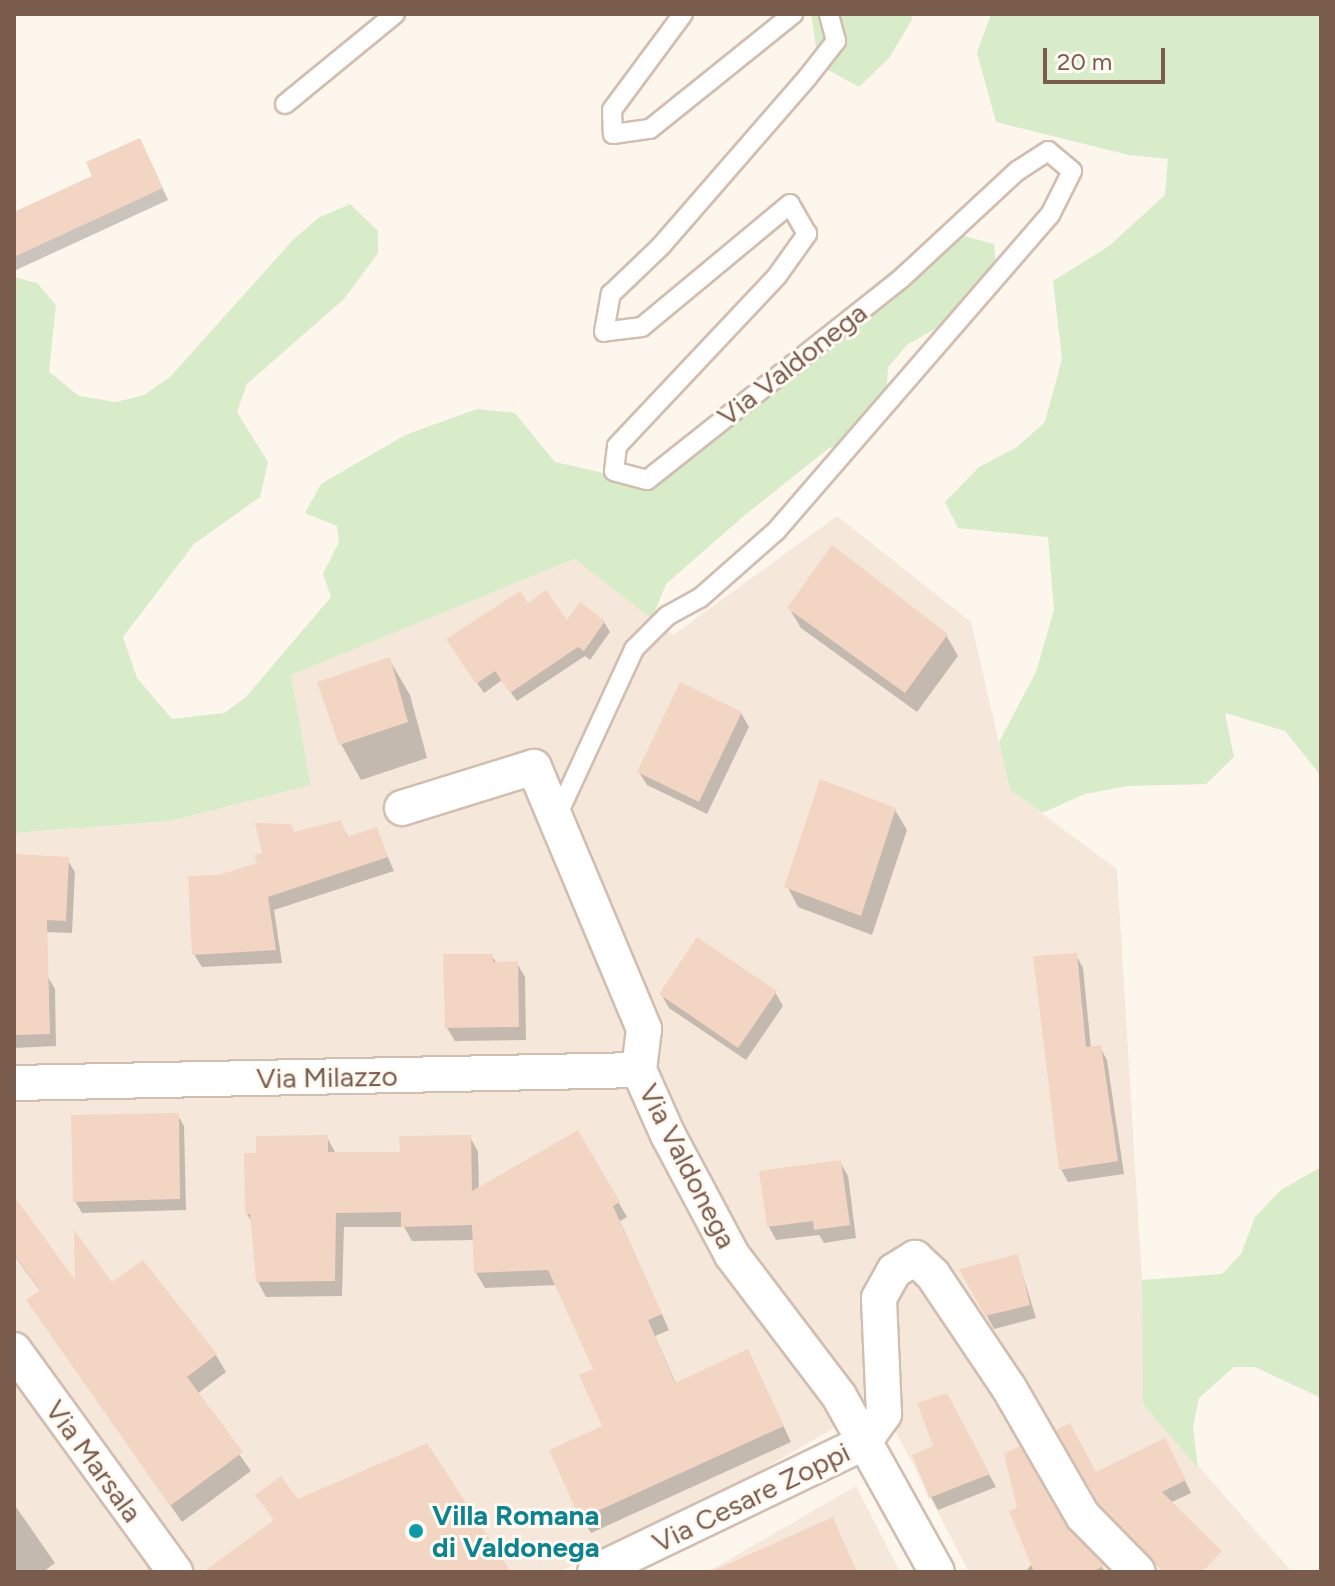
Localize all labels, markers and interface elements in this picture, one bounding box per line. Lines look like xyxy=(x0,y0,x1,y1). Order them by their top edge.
scale bar xyxy=(1047,32,1169,82)
text: 20 m xyxy=(1057,47,1112,76)
street label: Via Valdonega xyxy=(711,295,873,433)
street label: Via Milazzo xyxy=(256,1059,398,1095)
street label: Via Valdonega xyxy=(632,1078,744,1254)
street label: Via Marsala xyxy=(39,1394,149,1528)
street label: Via Cesare Zoppi xyxy=(647,1435,855,1559)
place label: Villa Romana di Valdonega xyxy=(432,1498,600,1564)
marker: Villa Romana di Valdonega xyxy=(407,1522,425,1540)

